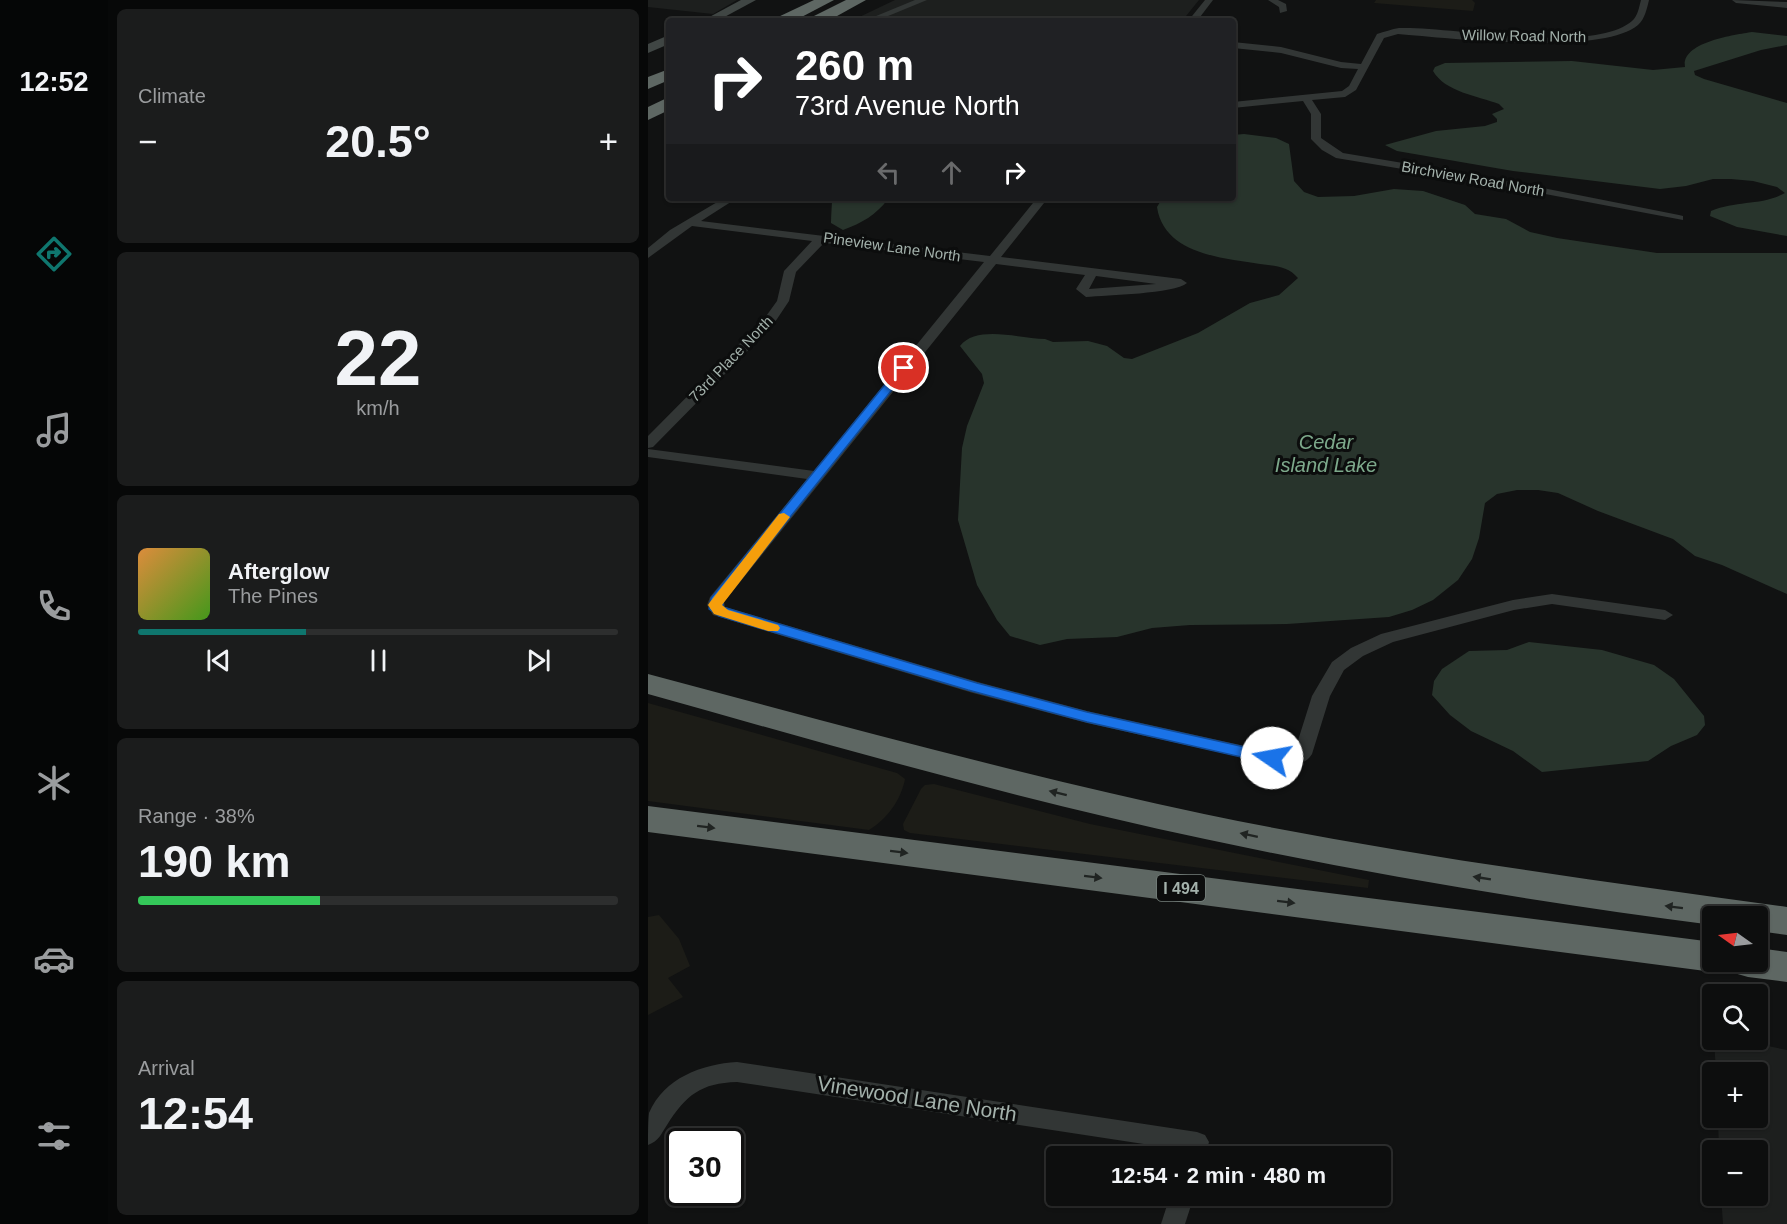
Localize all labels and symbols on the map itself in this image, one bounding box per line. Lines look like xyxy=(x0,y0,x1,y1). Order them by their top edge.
street label: Willow Road North xyxy=(1462,26,1586,45)
street label: Birchview Road North xyxy=(1400,158,1546,199)
street label: Pineview Lane North xyxy=(822,228,962,265)
street label: 73rd Place North xyxy=(685,312,776,405)
pin xyxy=(878,342,929,393)
water label: Cedar Island Lake xyxy=(1275,431,1377,476)
position arrow xyxy=(1240,726,1304,790)
one-way arrow xyxy=(1049,787,1067,797)
one-way arrow xyxy=(697,822,716,831)
one-way arrow xyxy=(1239,829,1258,839)
one-way arrow xyxy=(890,847,909,856)
one-way arrow xyxy=(1083,872,1102,881)
one-way arrow xyxy=(1472,873,1491,882)
road number: I 494 xyxy=(1157,875,1205,901)
one-way arrow xyxy=(1277,897,1296,906)
one-way arrow xyxy=(1665,902,1684,911)
north arrow xyxy=(1702,906,1768,972)
street label: Vinewood Lane North xyxy=(816,1071,1018,1126)
speed limit sign: 30 xyxy=(666,1128,744,1206)

